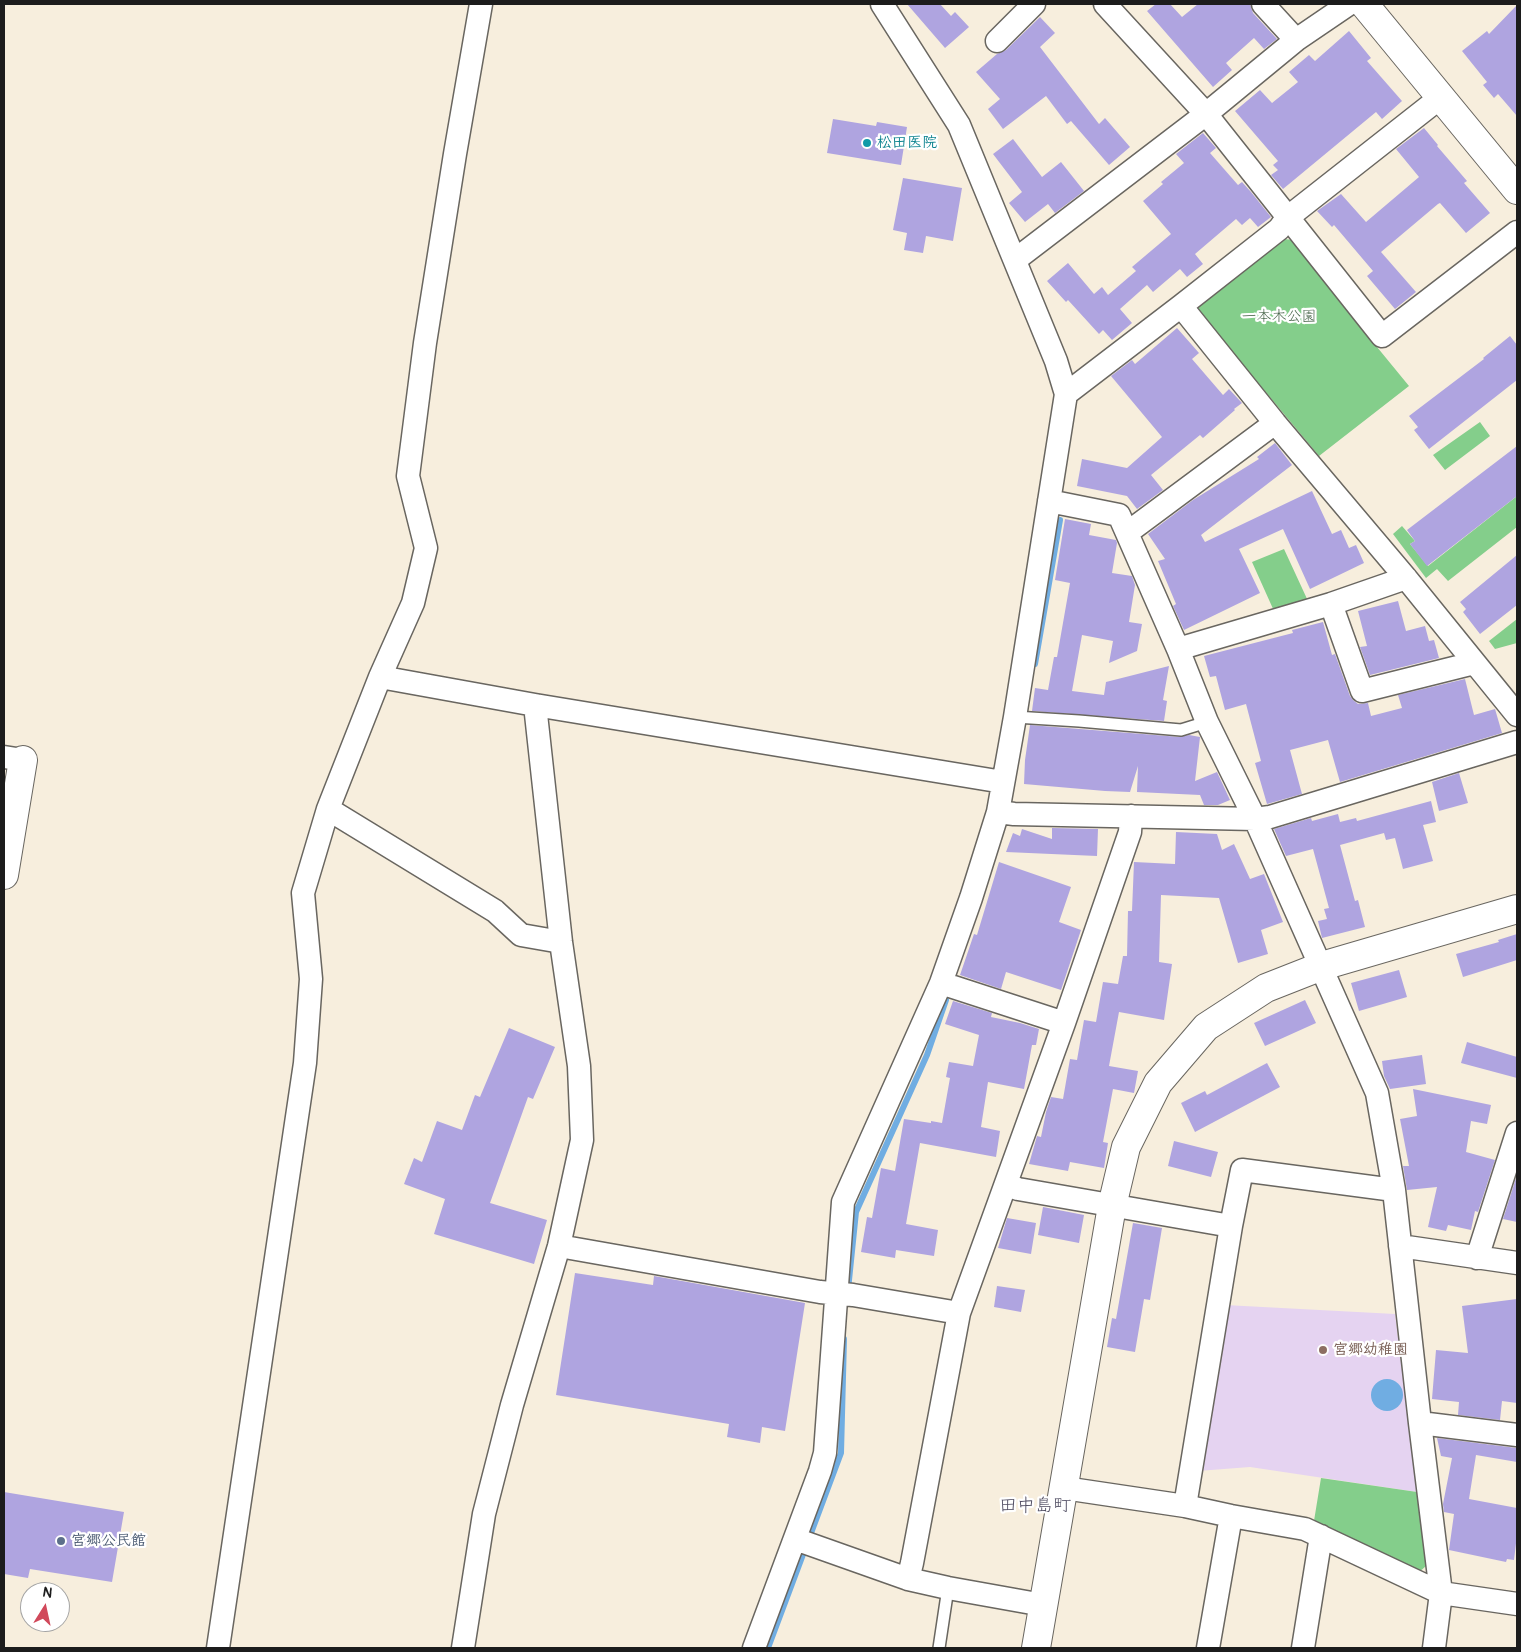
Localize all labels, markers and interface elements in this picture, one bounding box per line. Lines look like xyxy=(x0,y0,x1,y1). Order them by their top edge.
place label: 松田医院 xyxy=(877,134,937,152)
marker: 松田医院 xyxy=(861,137,873,149)
park label: 一本木公園 xyxy=(1242,308,1316,326)
place label: 宮郷幼稚園 xyxy=(1333,1341,1408,1359)
marker: 宮郷幼稚園 xyxy=(1317,1344,1329,1356)
district label: 田中島町 xyxy=(999,1495,1071,1517)
place label: 宮郷公民館 xyxy=(71,1532,146,1550)
marker: 宮郷公民館 xyxy=(55,1535,67,1547)
north arrow xyxy=(20,1582,70,1632)
text: N xyxy=(41,1584,54,1602)

